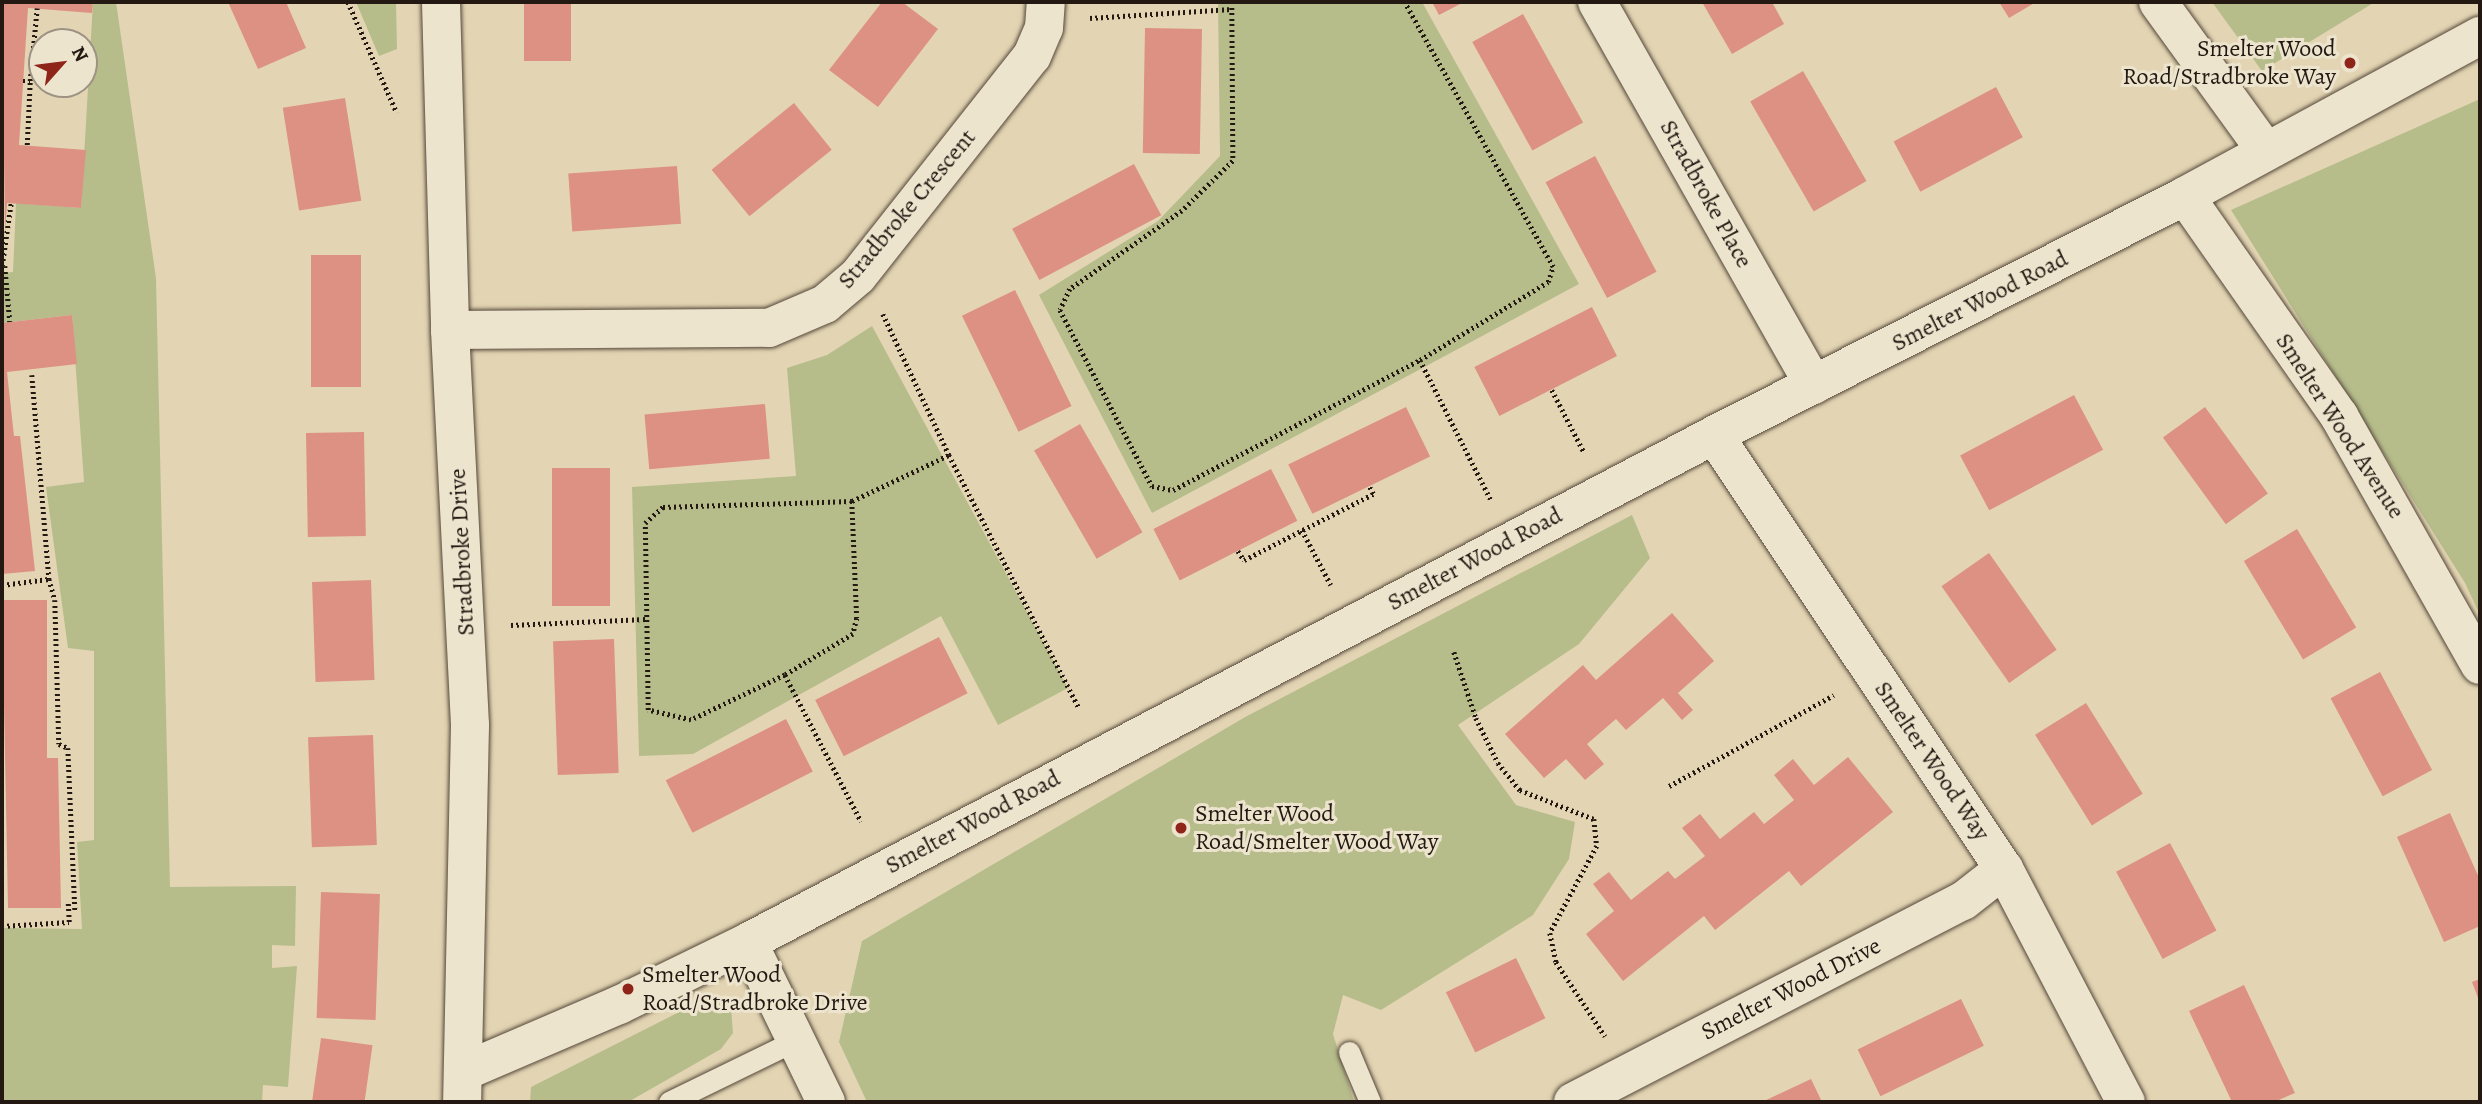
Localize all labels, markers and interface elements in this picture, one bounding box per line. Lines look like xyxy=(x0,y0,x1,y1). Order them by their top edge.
north arrow xyxy=(28,28,98,98)
place label: Smelter Wood Road/Stradbroke Way xyxy=(2123,35,2336,91)
text: N xyxy=(65,42,95,66)
marker: Smelter Wood Road/Stradbroke Way xyxy=(2342,55,2358,71)
street label: Stradbroke Place xyxy=(1654,115,1758,273)
street label: Stradbroke Crescent xyxy=(832,123,982,295)
street label: Smelter Wood Road xyxy=(1887,244,2073,358)
street label: Smelter Wood Avenue xyxy=(2269,328,2411,524)
street label: Stradbroke Drive xyxy=(443,468,481,636)
street label: Smelter Wood Road xyxy=(1383,501,1567,617)
street label: Smelter Wood Way xyxy=(1868,676,1996,846)
street label: Smelter Wood Road xyxy=(881,764,1065,880)
place label: Smelter Wood Road/Smelter Wood Way xyxy=(1195,800,1439,856)
marker: Smelter Wood Road/Smelter Wood Way xyxy=(1173,820,1189,836)
street label: Smelter Wood Drive xyxy=(1696,931,1886,1047)
place label: Smelter Wood Road/Stradbroke Drive xyxy=(642,961,867,1017)
marker: Smelter Wood Road/Stradbroke Drive xyxy=(620,981,636,997)

